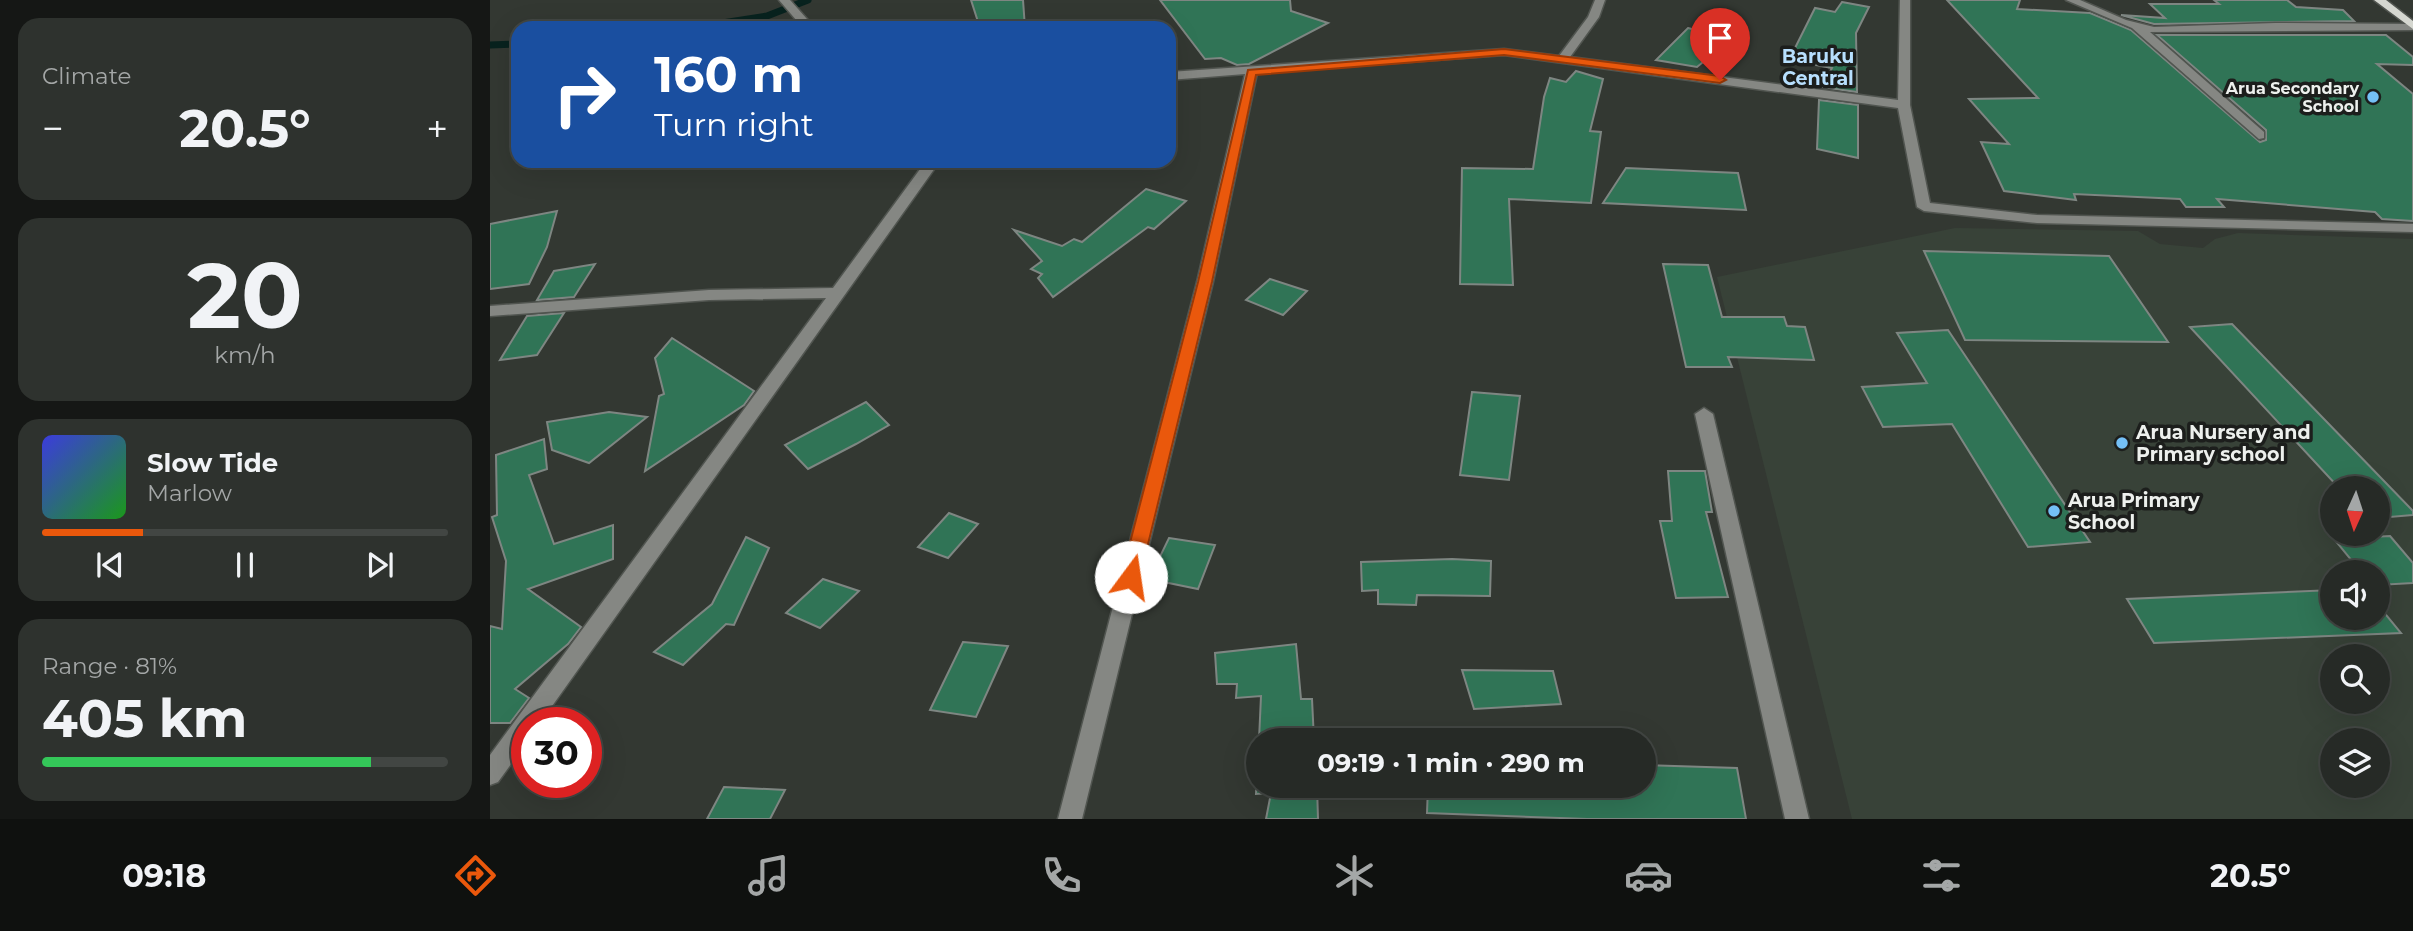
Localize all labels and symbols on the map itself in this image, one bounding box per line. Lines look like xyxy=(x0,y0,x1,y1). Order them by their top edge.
pin xyxy=(1690,8,1750,80)
district label: Baruku Central xyxy=(1782,45,1854,90)
place label: Arua Secondary School xyxy=(2225,79,2359,116)
marker: Arua Secondary School xyxy=(2365,89,2381,105)
place label: Arua Nursery and Primary school xyxy=(2135,421,2311,466)
marker: Arua Nursery and Primary school xyxy=(2114,435,2130,451)
north arrow xyxy=(2320,476,2390,546)
place label: Arua Primary School xyxy=(2067,489,2200,534)
marker: Arua Primary School xyxy=(2046,503,2062,519)
position arrow xyxy=(1094,540,1168,614)
speed limit sign: 30 xyxy=(511,707,602,798)

